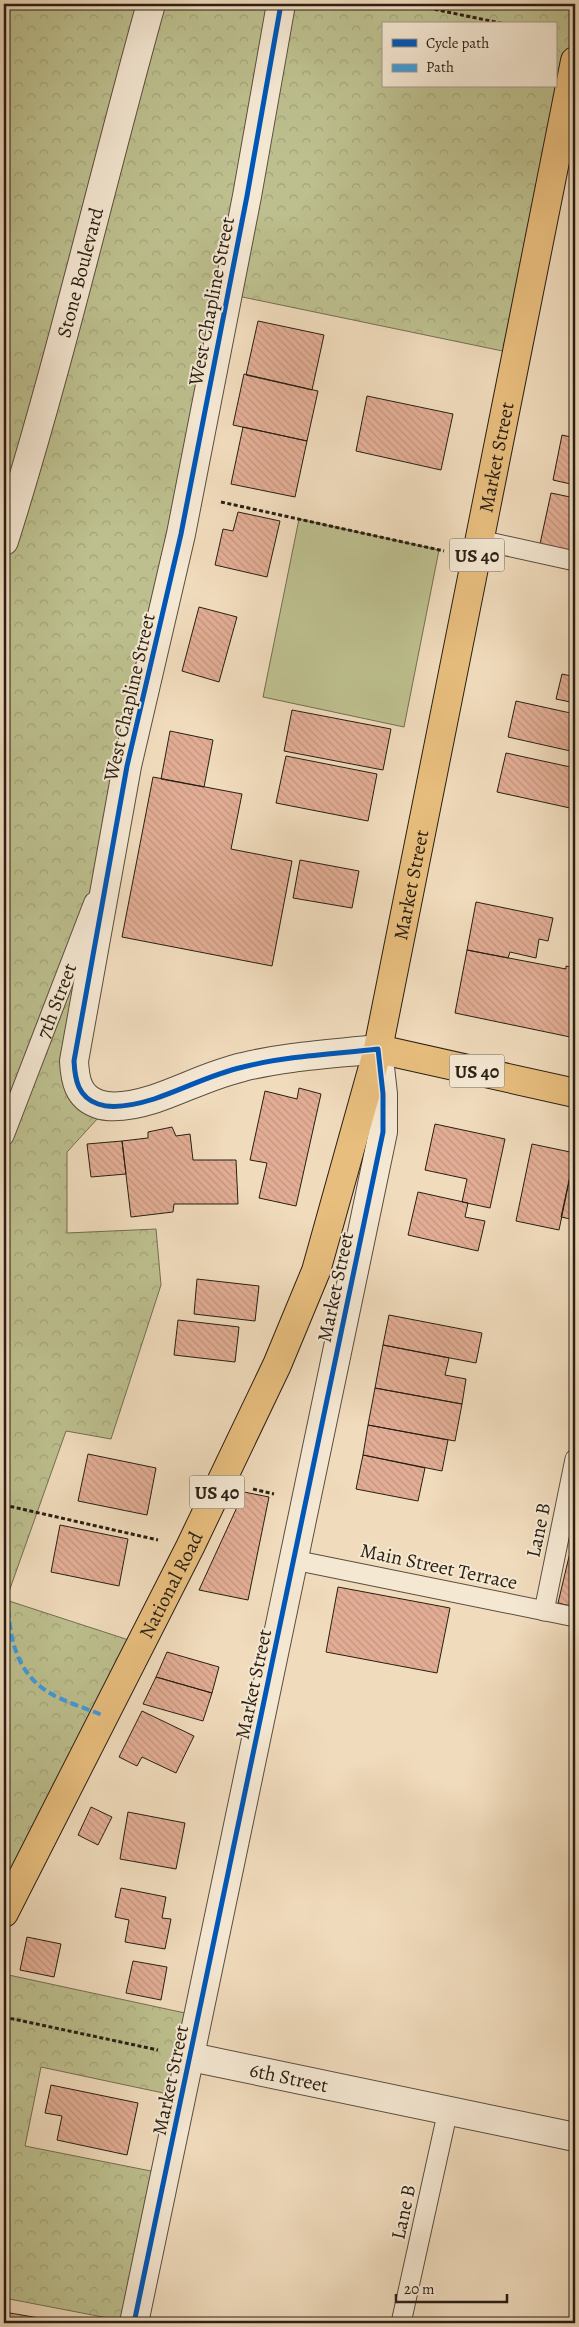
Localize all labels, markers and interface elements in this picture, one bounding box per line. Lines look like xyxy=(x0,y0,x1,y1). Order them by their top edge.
legend xyxy=(382,22,556,88)
text: Cycle path xyxy=(426,33,489,53)
text: Path xyxy=(426,57,454,77)
street label: Stone Boulevard xyxy=(50,204,110,341)
street label: West Chapline Street xyxy=(182,214,241,389)
street label: Market Street xyxy=(472,399,521,515)
road number: US 40 xyxy=(450,538,504,572)
street label: West Chapline Street xyxy=(97,610,162,785)
street label: Market Street xyxy=(387,827,436,942)
street label: 7th Street xyxy=(30,959,83,1043)
road number: US 40 xyxy=(450,1054,504,1088)
street label: Market Street xyxy=(311,1229,360,1345)
road number: US 40 xyxy=(190,1475,244,1508)
street label: Lane B xyxy=(520,1500,557,1560)
street label: National Road xyxy=(133,1527,209,1643)
street label: Main Street Terrace xyxy=(358,1537,520,1596)
street label: Market Street xyxy=(229,1626,278,1742)
street label: Market Street xyxy=(146,2022,195,2138)
street label: 6th Street xyxy=(247,2057,331,2099)
street label: Lane B xyxy=(385,2182,422,2242)
scale bar xyxy=(396,2272,508,2304)
text: 20 m xyxy=(404,2279,435,2299)

